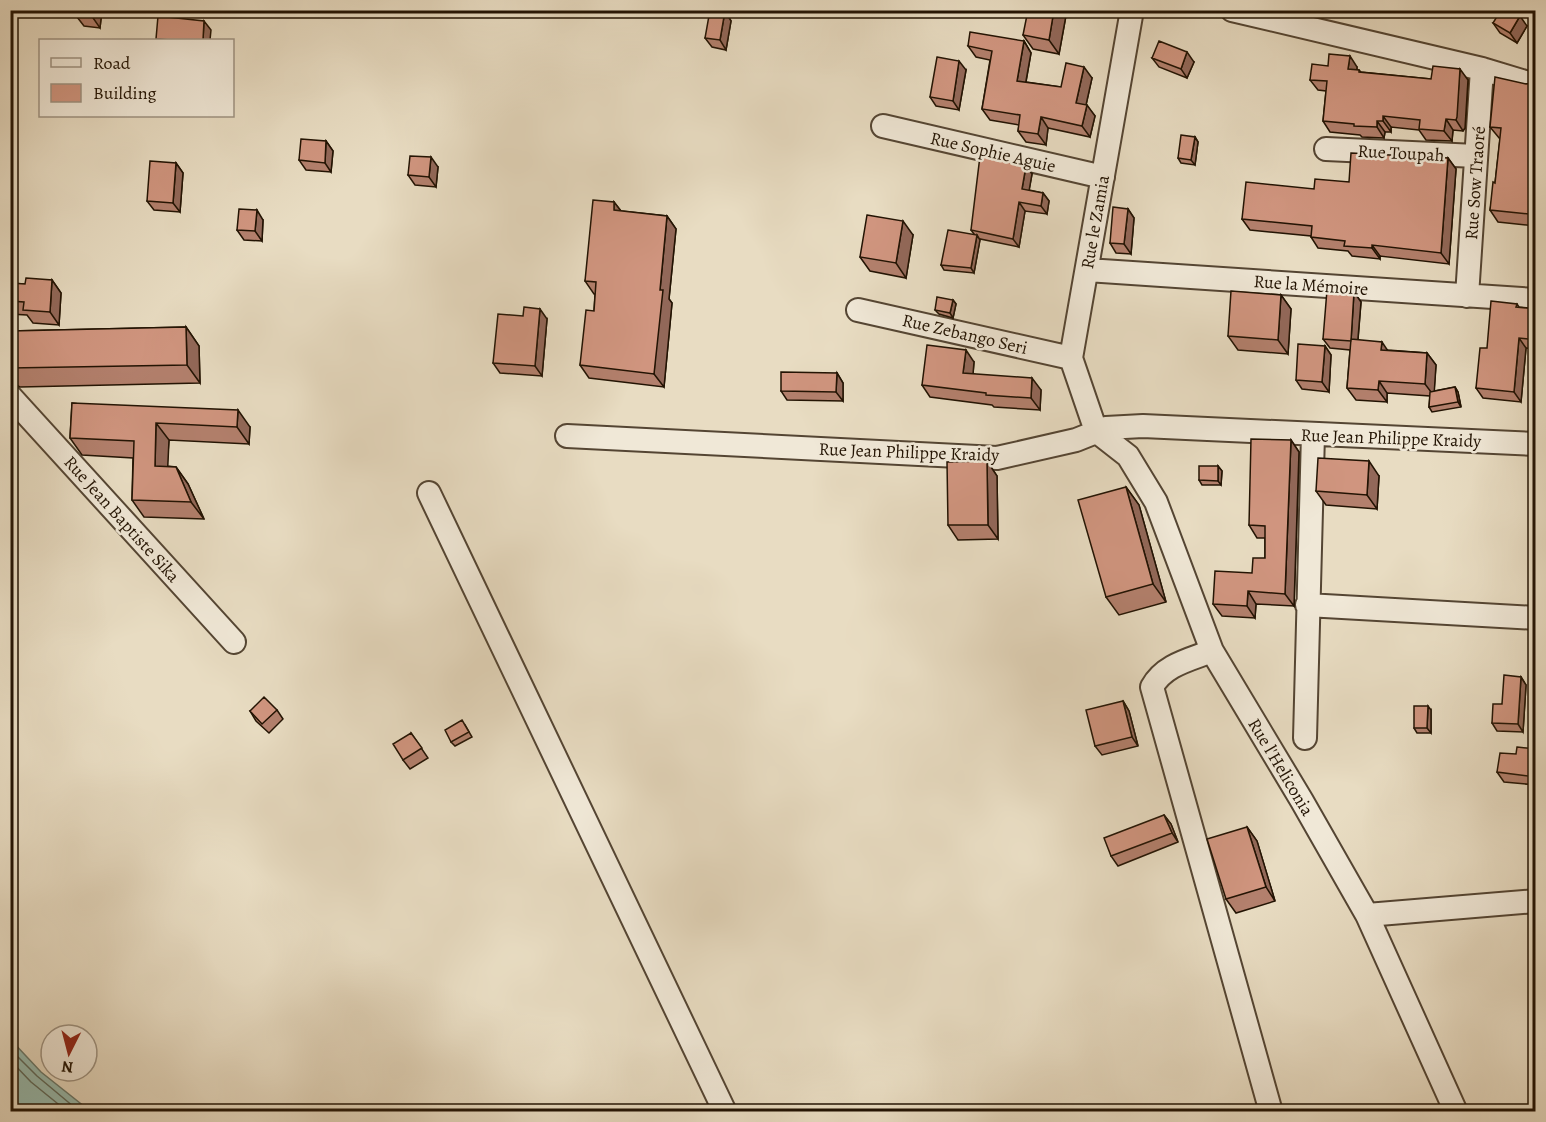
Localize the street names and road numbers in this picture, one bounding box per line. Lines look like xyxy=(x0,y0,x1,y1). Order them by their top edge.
street label: Rue Sow Traoré xyxy=(1459,125,1491,241)
street label: Rue Sophie Aguie xyxy=(928,126,1058,178)
street label: Rue Toupah xyxy=(1357,139,1445,167)
street label: Rue le Zamia xyxy=(1075,173,1115,271)
street label: Rue la Mémoire xyxy=(1253,269,1369,301)
street label: Rue Zebango Seri xyxy=(900,308,1030,360)
street label: Rue Jean Philippe Kraidy xyxy=(1300,423,1483,453)
street label: Rue Jean Philippe Kraidy xyxy=(818,437,1001,467)
street label: Rue Jean Baptiste Sika xyxy=(59,450,186,588)
street label: Rue l'Heliconia xyxy=(1242,714,1320,821)

